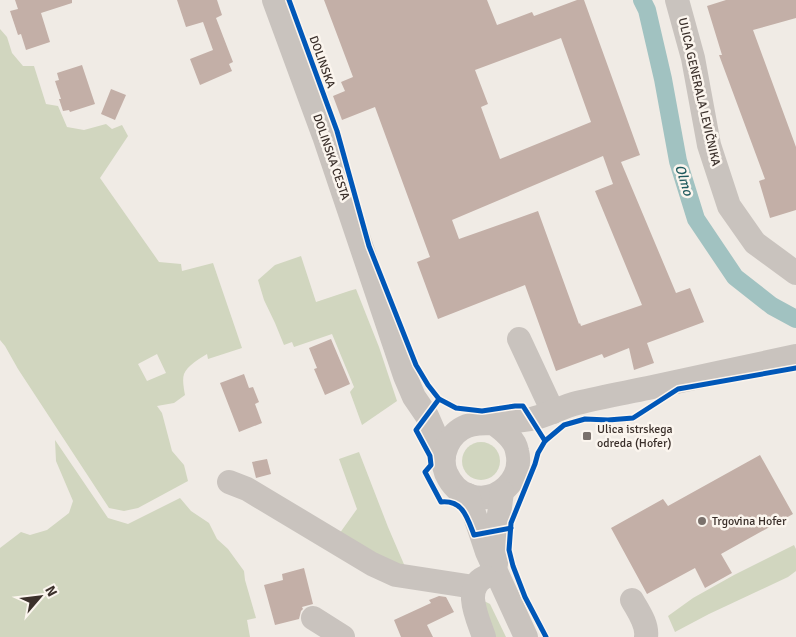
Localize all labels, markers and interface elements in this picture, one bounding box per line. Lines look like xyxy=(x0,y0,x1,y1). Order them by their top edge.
street label: ULICA GENERALA LEVIČNIKA xyxy=(675,16,724,168)
street label: DOLINSKA xyxy=(306,34,339,91)
street label: DOLINSKA CESTA xyxy=(309,112,353,203)
water label: Olmo xyxy=(671,162,697,198)
place label: Ulica istrskega odreda (Hofer) xyxy=(597,422,673,451)
marker: Ulica istrskega odreda (Hofer) xyxy=(581,430,593,442)
place label: Trgovina Hofer xyxy=(712,514,787,529)
marker: Trgovina Hofer xyxy=(696,515,708,527)
north arrow xyxy=(15,572,65,622)
text: N xyxy=(41,583,61,599)

